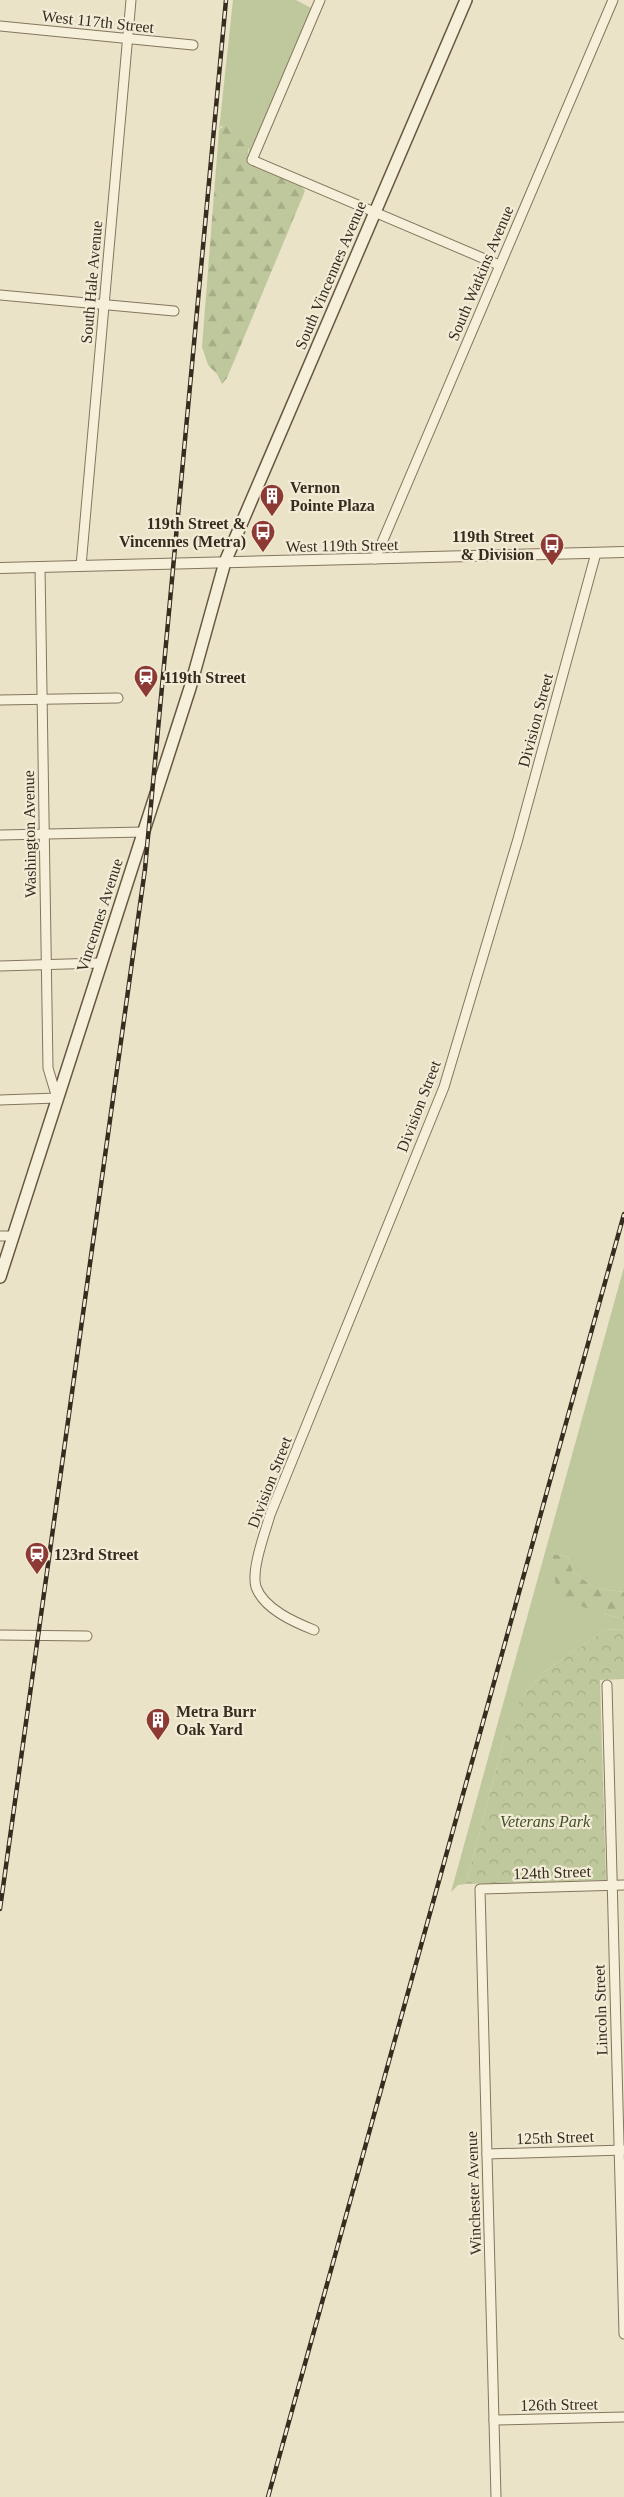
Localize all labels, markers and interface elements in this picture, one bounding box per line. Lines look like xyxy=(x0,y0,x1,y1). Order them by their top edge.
street label: West 117th Street xyxy=(41,7,155,36)
street label: South Vincennes Avenue xyxy=(292,199,369,352)
street label: South Watkins Avenue xyxy=(444,203,517,343)
street label: South Hale Avenue xyxy=(78,220,105,344)
place label: Vernon Pointe Plaza xyxy=(290,479,375,514)
building icon: Vernon Pointe Plaza xyxy=(259,483,285,517)
place label: 119th Street & Vincennes (Metra) xyxy=(119,515,246,551)
bus stop icon: 119th Street & Vincennes (Metra) xyxy=(250,519,276,553)
place label: 119th Street & Division xyxy=(452,528,535,563)
bus stop icon: 119th Street & Division xyxy=(539,532,565,566)
street label: West 119th Street xyxy=(285,536,399,555)
station icon: 119th Street xyxy=(133,664,159,698)
place label: 119th Street xyxy=(164,669,247,686)
street label: Division Street xyxy=(515,671,556,769)
street label: Washington Avenue xyxy=(20,770,40,898)
street label: Vincennes Avenue xyxy=(73,856,126,974)
street label: Division Street xyxy=(393,1058,444,1154)
street label: Division Street xyxy=(244,1434,295,1530)
station icon: 123rd Street xyxy=(24,1541,50,1575)
place label: 123rd Street xyxy=(54,1546,139,1563)
place label: Metra Burr Oak Yard xyxy=(176,1703,256,1738)
building icon: Metra Burr Oak Yard xyxy=(145,1707,171,1741)
park label: Veterans Park xyxy=(500,1813,591,1830)
street label: 124th Street xyxy=(513,1863,592,1882)
street label: Lincoln Street xyxy=(590,1964,611,2056)
street label: 125th Street xyxy=(516,2128,595,2147)
street label: Winchester Avenue xyxy=(463,2131,484,2255)
street label: 126th Street xyxy=(520,2395,599,2414)

